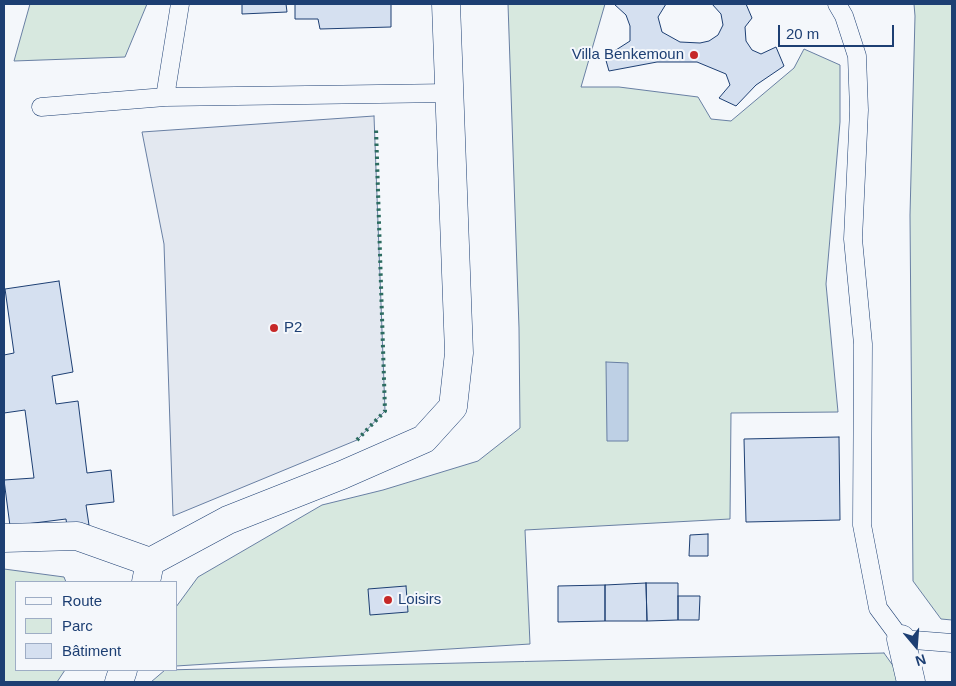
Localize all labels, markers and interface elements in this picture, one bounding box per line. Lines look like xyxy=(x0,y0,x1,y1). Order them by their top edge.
scale bar xyxy=(781,15,897,47)
text: 20 m xyxy=(786,25,819,42)
place label: Villa Benkemoun xyxy=(572,46,684,64)
marker: Villa Benkemoun xyxy=(688,49,700,61)
place label: P2 xyxy=(284,319,302,337)
marker: P2 xyxy=(268,322,280,334)
legend xyxy=(15,581,178,671)
place label: Loisirs xyxy=(398,591,441,609)
text: Route xyxy=(62,592,102,609)
marker: Loisirs xyxy=(382,594,394,606)
text: Parc xyxy=(62,617,93,634)
north arrow xyxy=(891,621,941,671)
text: Bâtiment xyxy=(62,642,121,659)
text: N xyxy=(913,651,928,669)

